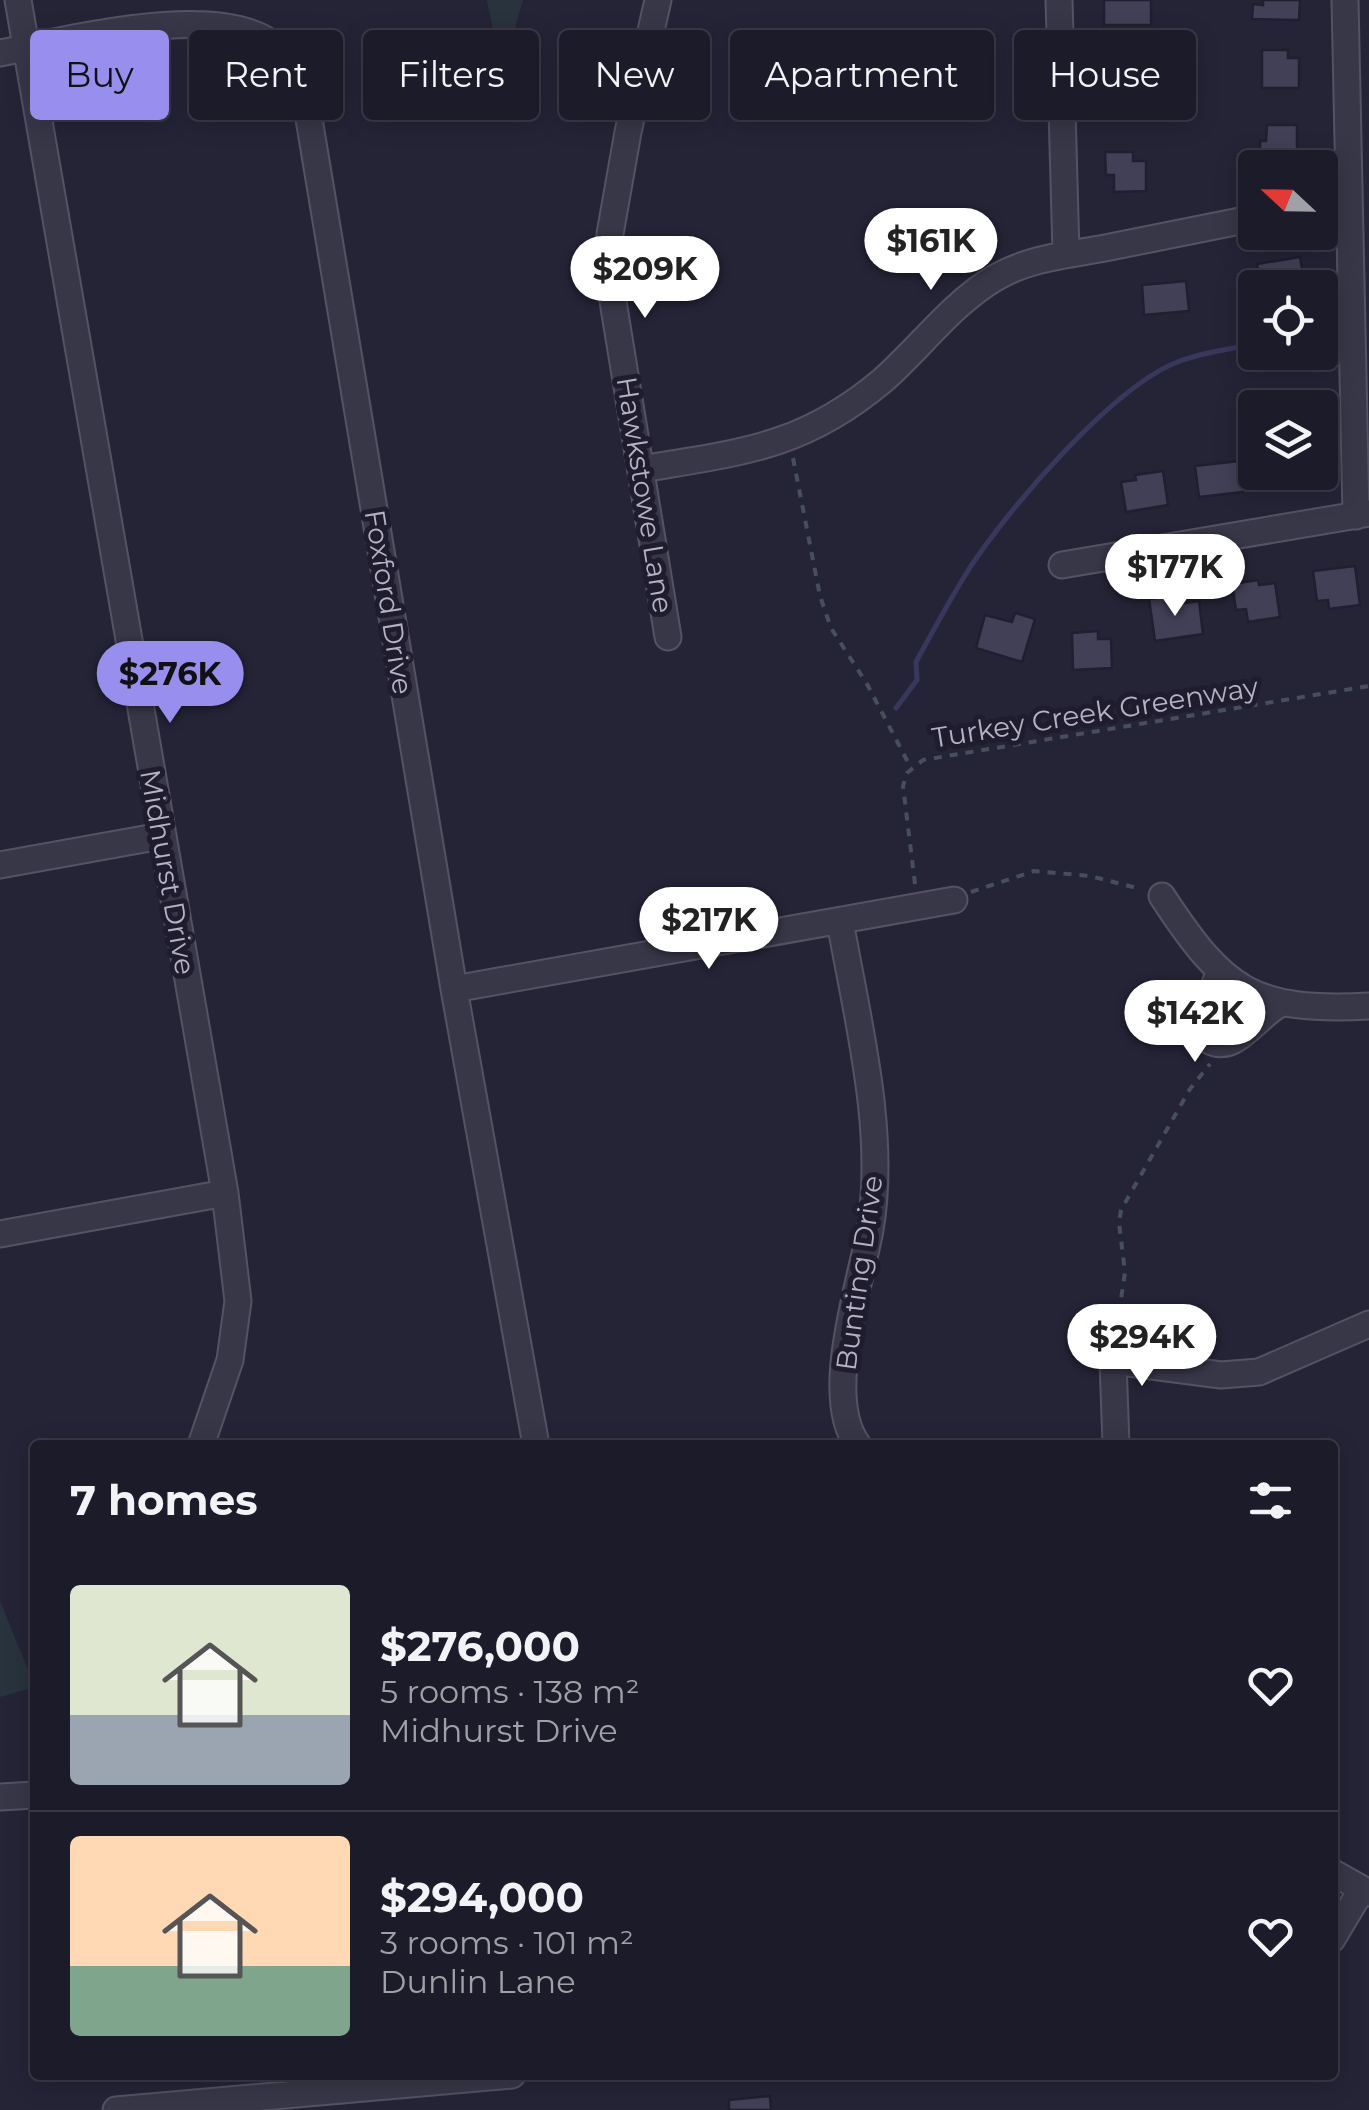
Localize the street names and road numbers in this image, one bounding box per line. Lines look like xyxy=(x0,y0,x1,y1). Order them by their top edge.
street label: Hawkstowe Lane xyxy=(610,374,680,616)
street label: Foxford Drive xyxy=(358,507,420,697)
street label: Turkey Creek Greenway xyxy=(929,669,1261,755)
street label: Midhurst Drive xyxy=(133,767,203,977)
street label: Bunting Drive xyxy=(828,1173,890,1373)

